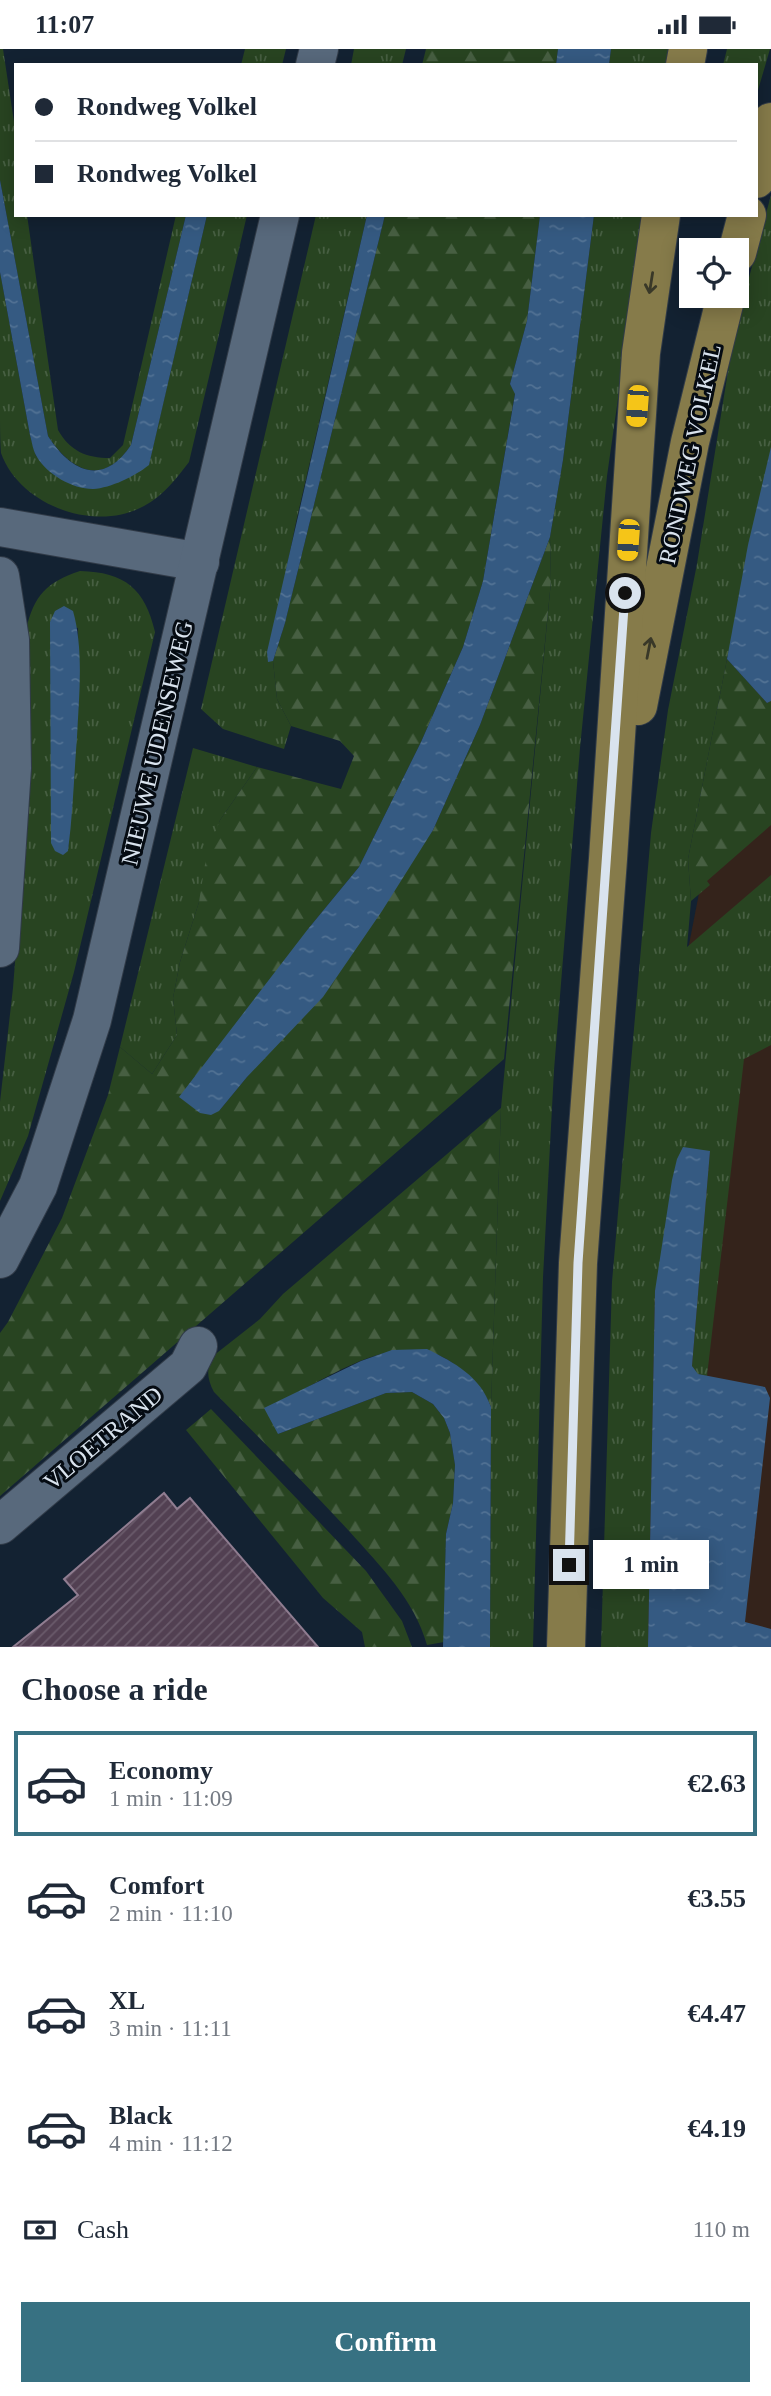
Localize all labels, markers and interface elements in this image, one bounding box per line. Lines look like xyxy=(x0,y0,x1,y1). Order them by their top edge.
text: 11:07 xyxy=(35,10,94,39)
text: Rondweg Volkel xyxy=(77,92,257,121)
text: Rondweg Volkel xyxy=(77,159,257,188)
map controls xyxy=(679,238,749,308)
button: locate xyxy=(679,238,749,308)
one-way arrow xyxy=(644,271,657,294)
street label: RONDWEG VOLKEL xyxy=(654,342,726,566)
car xyxy=(626,384,649,428)
car xyxy=(617,518,640,562)
route start xyxy=(609,577,641,609)
street label: NIEUWE UDENSEWEG xyxy=(116,618,198,868)
one-way arrow xyxy=(643,637,656,660)
street label: VLOETRAND xyxy=(38,1381,168,1495)
callout: 1 min xyxy=(594,1541,709,1589)
route end xyxy=(553,1549,585,1581)
text: 1 min xyxy=(623,1552,679,1577)
text: Choose a ride xyxy=(21,1671,208,1707)
icon: car xyxy=(25,1752,88,1815)
text: Economy xyxy=(109,1756,213,1785)
text: €2.63 xyxy=(688,1769,746,1798)
text: 1 min · 11:09 xyxy=(109,1786,233,1811)
icon: car xyxy=(25,1867,88,1930)
text: Comfort xyxy=(109,1871,204,1900)
text: €3.55 xyxy=(688,1884,746,1913)
text: 2 min · 11:10 xyxy=(109,1901,233,1926)
icon: car xyxy=(25,1982,88,2045)
text: XL xyxy=(109,1986,145,2015)
text: €4.47 xyxy=(688,1999,746,2028)
text: 3 min · 11:11 xyxy=(109,2016,232,2041)
icon: car xyxy=(25,2097,88,2160)
text: Black xyxy=(109,2101,173,2130)
text: €4.19 xyxy=(688,2114,746,2143)
text: 4 min · 11:12 xyxy=(109,2131,233,2156)
icon: cash xyxy=(21,2211,59,2249)
text: Cash xyxy=(77,2215,129,2244)
text: 110 m xyxy=(693,2217,750,2242)
button: Confirm xyxy=(21,2302,750,2382)

